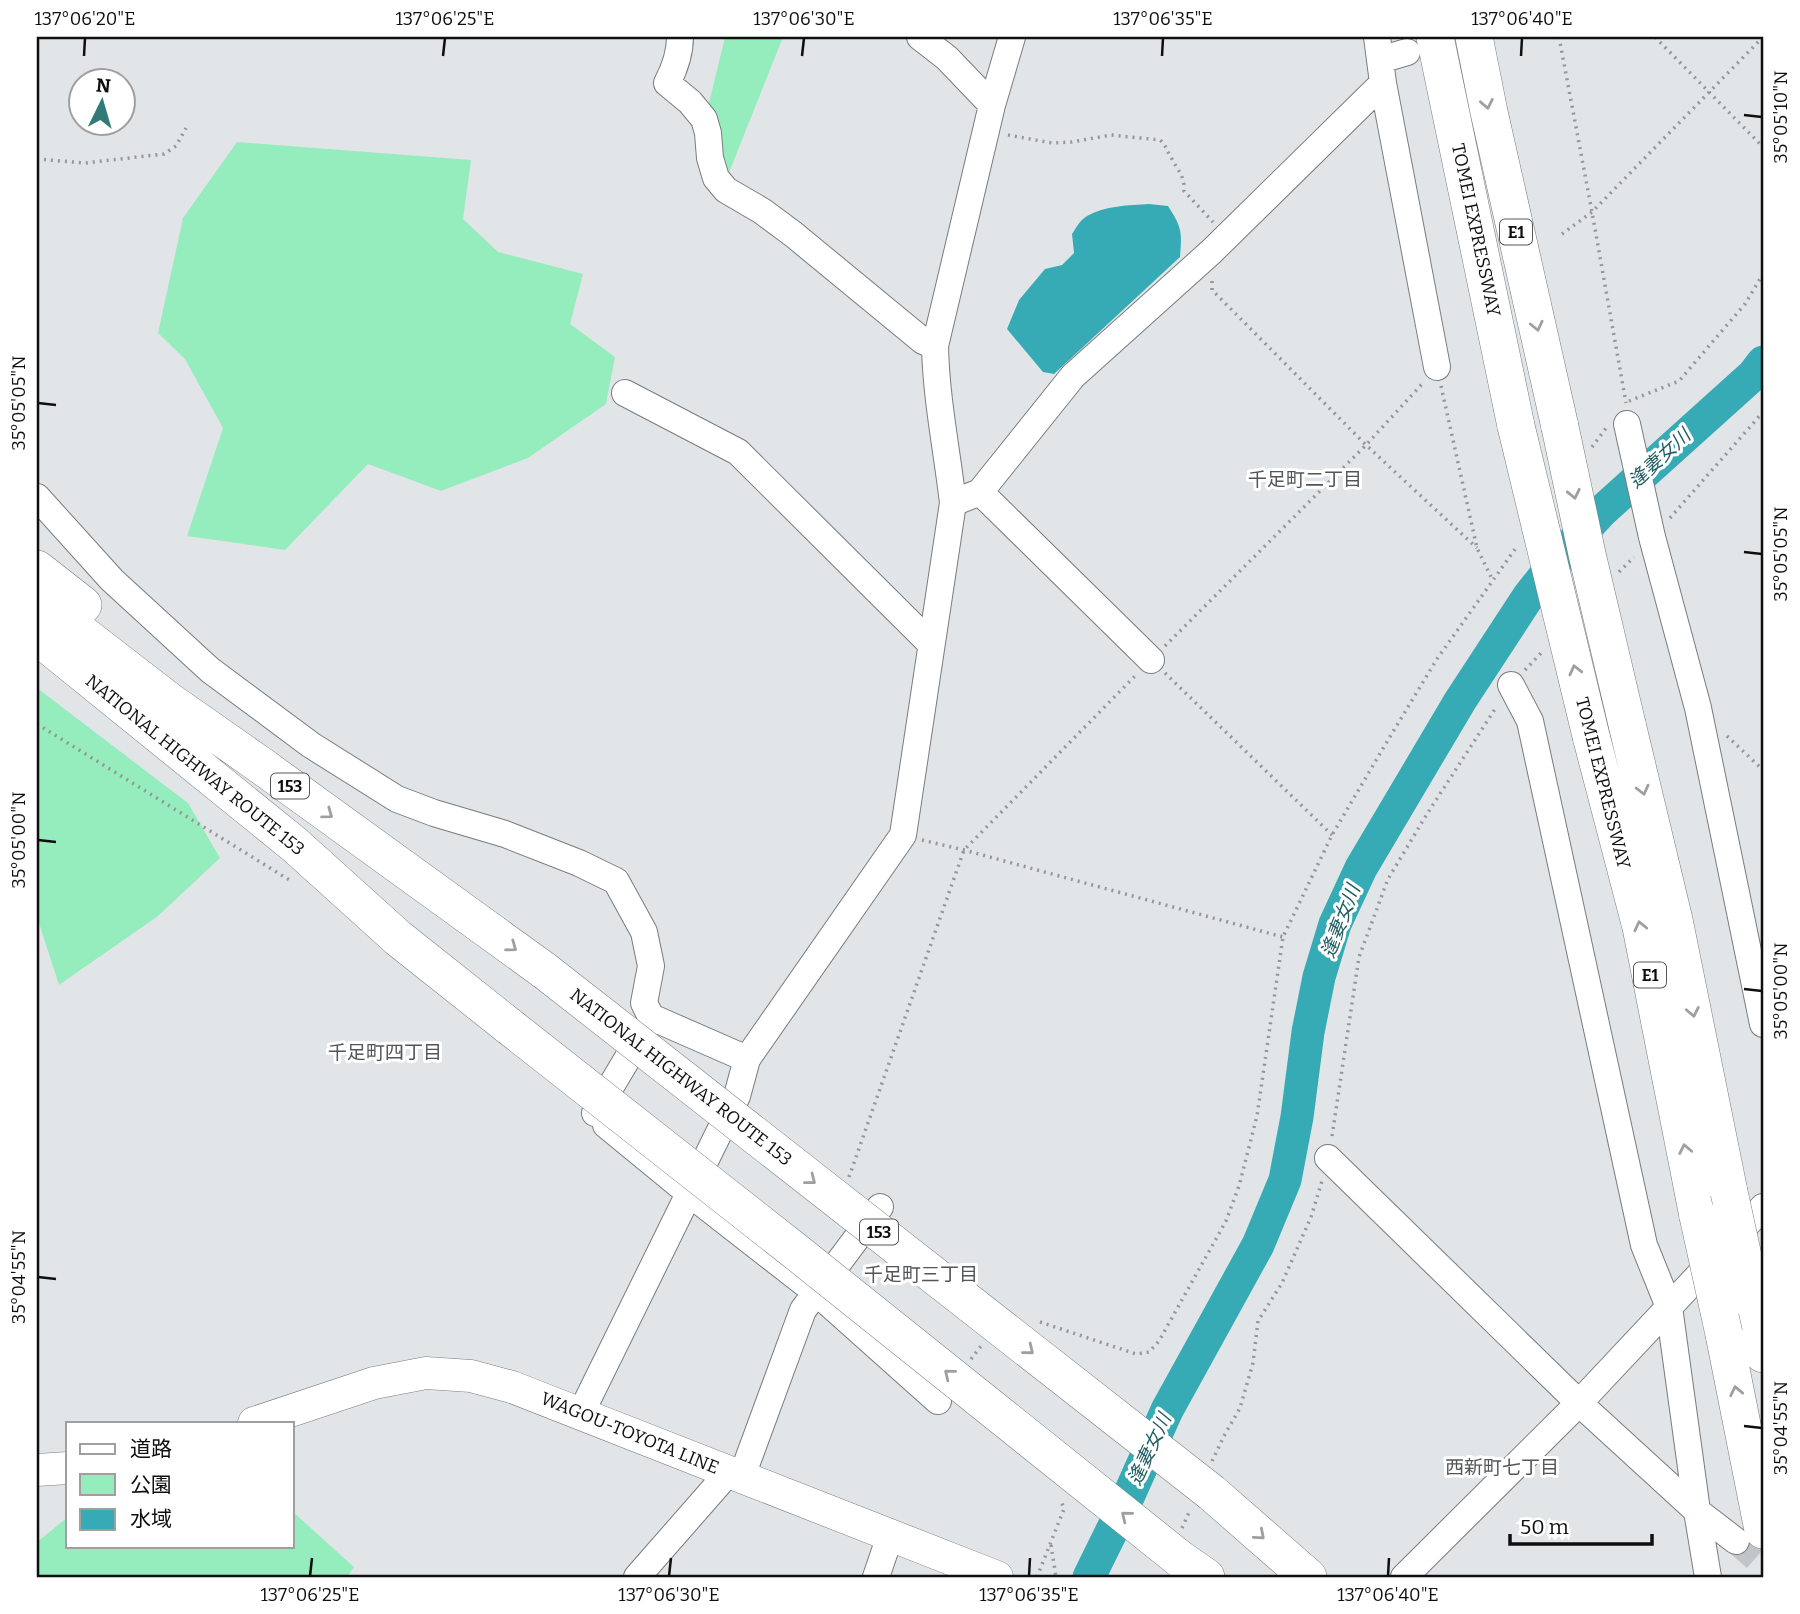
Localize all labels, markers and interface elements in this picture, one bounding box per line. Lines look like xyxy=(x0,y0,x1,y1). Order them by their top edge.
text: 137°06'20"E xyxy=(35,8,135,30)
text: 137°06'25"E xyxy=(396,8,494,30)
text: 137°06'30"E xyxy=(753,8,855,30)
text: 137°06'35"E xyxy=(1113,8,1213,30)
text: 137°06'40"E xyxy=(1471,8,1573,30)
north arrow xyxy=(66,66,136,136)
text: 35°05'10"N xyxy=(1770,71,1792,163)
text: N xyxy=(95,73,112,98)
one-way arrow xyxy=(1479,98,1494,110)
street label: TOMEI EXPRESSWAY xyxy=(1447,141,1505,319)
road number: E1 xyxy=(1500,220,1532,244)
one-way arrow xyxy=(1529,320,1544,332)
text: 35°05'05"N xyxy=(8,355,30,451)
water label: 逢妻女川 xyxy=(1624,423,1696,493)
district label: 千足町二丁目 xyxy=(1248,468,1362,491)
one-way arrow xyxy=(1566,488,1581,500)
text: 35°05'05"N xyxy=(1770,506,1792,602)
one-way arrow xyxy=(1569,664,1583,676)
street label: NATIONAL HIGHWAY ROUTE 153 xyxy=(81,670,309,860)
street label: TOMEI EXPRESSWAY xyxy=(1571,695,1635,872)
road number: 153 xyxy=(271,774,309,799)
one-way arrow xyxy=(1635,784,1649,796)
text: 35°05'00"N xyxy=(8,791,30,889)
one-way arrow xyxy=(320,806,333,818)
water label: 逢妻女川 xyxy=(1316,880,1366,961)
one-way arrow xyxy=(1634,920,1648,932)
one-way arrow xyxy=(504,939,517,952)
text: 35°05'00"N xyxy=(1770,942,1792,1040)
road number: E1 xyxy=(1634,962,1666,987)
street label: NATIONAL HIGHWAY ROUTE 153 xyxy=(566,984,796,1170)
one-way arrow xyxy=(1684,1006,1699,1018)
district label: 千足町四丁目 xyxy=(328,1041,442,1064)
one-way arrow xyxy=(1678,1143,1693,1155)
one-way arrow xyxy=(804,1171,816,1184)
road number: 153 xyxy=(860,1220,898,1244)
text: 35°04'55"N xyxy=(8,1230,30,1324)
district label: 千足町三丁目 xyxy=(864,1263,978,1286)
one-way arrow xyxy=(1021,1342,1034,1354)
one-way arrow xyxy=(944,1370,956,1383)
text: 35°04'55"N xyxy=(1770,1381,1792,1475)
one-way arrow xyxy=(1729,1385,1744,1397)
street label: WAGOU-TOYOTA LINE xyxy=(538,1387,722,1479)
water label: 逢妻女川 xyxy=(1123,1408,1177,1489)
legend xyxy=(66,1422,294,1548)
text: 道路 xyxy=(130,1436,172,1462)
district label: 西新町七丁目 xyxy=(1445,1456,1559,1479)
text: 公園 xyxy=(130,1472,172,1498)
scale bar xyxy=(1510,1502,1651,1546)
text: 水域 xyxy=(130,1506,172,1532)
one-way arrow xyxy=(1122,1512,1134,1525)
text: 50 m xyxy=(1520,1514,1569,1540)
one-way arrow xyxy=(1252,1527,1265,1539)
text: 137°06'25"E xyxy=(261,1584,359,1606)
text: 137°06'30"E xyxy=(618,1584,720,1606)
text: 137°06'35"E xyxy=(979,1584,1079,1606)
text: 137°06'40"E xyxy=(1337,1584,1439,1606)

